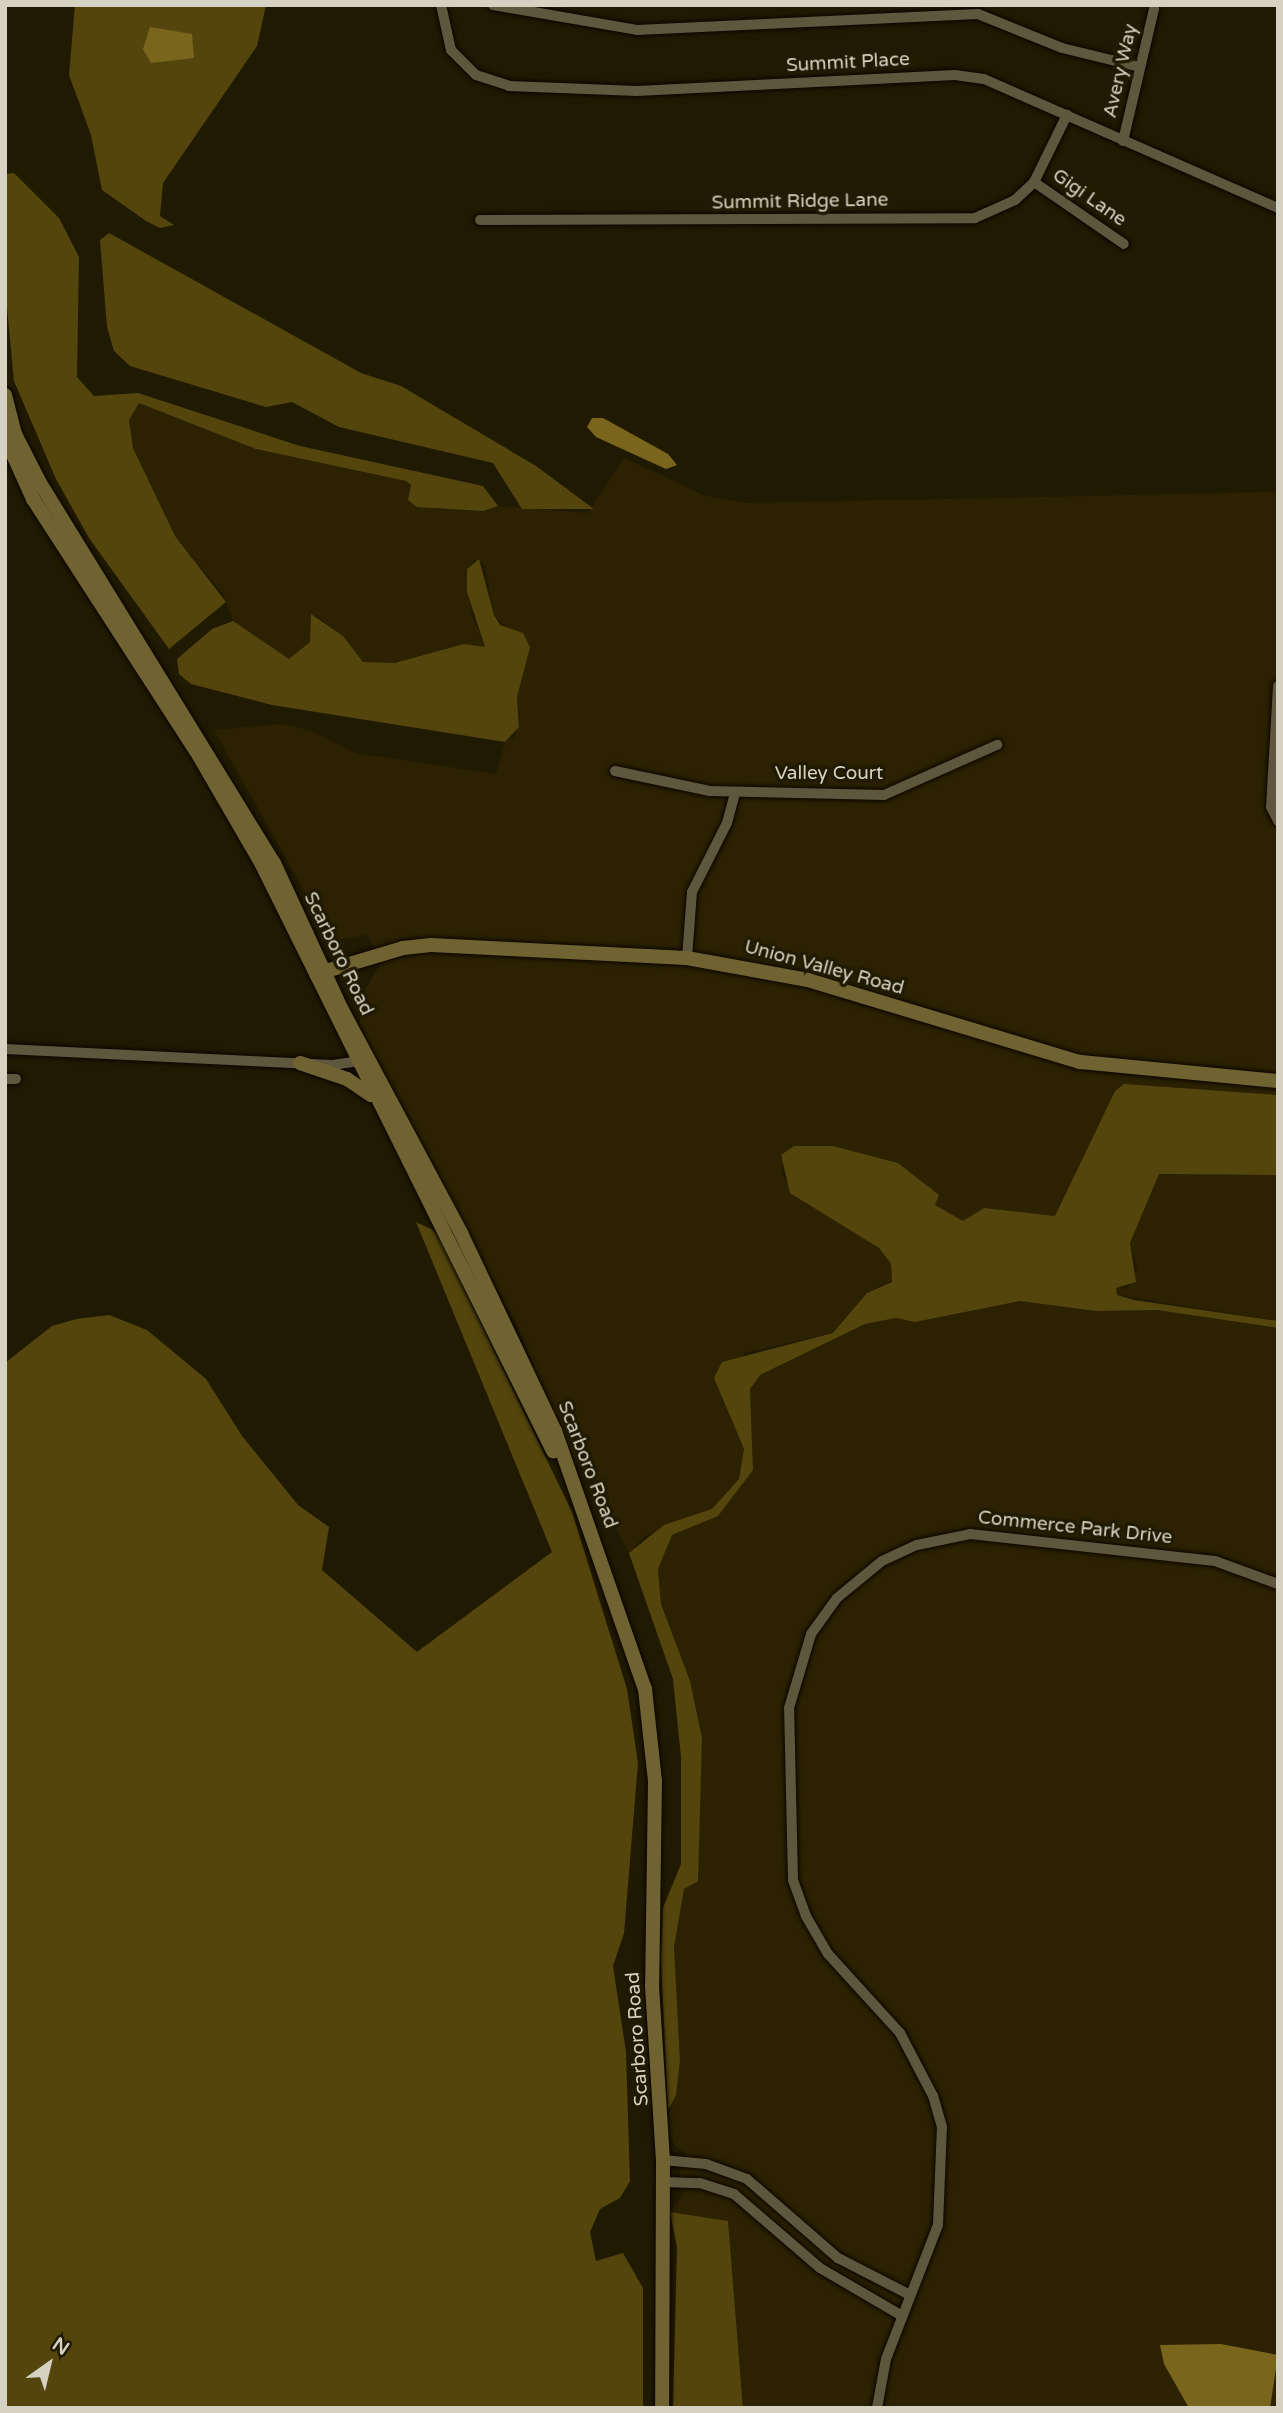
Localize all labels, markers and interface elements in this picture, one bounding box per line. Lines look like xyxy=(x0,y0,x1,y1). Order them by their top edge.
street label: Avery Way xyxy=(1099,22,1143,120)
street label: Summit Place xyxy=(786,48,910,78)
street label: Gigi Lane xyxy=(1048,164,1130,232)
street label: Summit Ridge Lane xyxy=(711,189,889,215)
street label: Valley Court xyxy=(775,763,883,785)
street label: Scarboro Road xyxy=(298,889,378,1019)
street label: Union Valley Road xyxy=(742,936,906,1000)
street label: Scarboro Road xyxy=(552,1398,622,1532)
street label: Commerce Park Drive xyxy=(977,1506,1173,1550)
street label: Scarboro Road xyxy=(622,1971,654,2107)
north arrow xyxy=(14,2329,84,2399)
text: N xyxy=(48,2333,73,2360)

